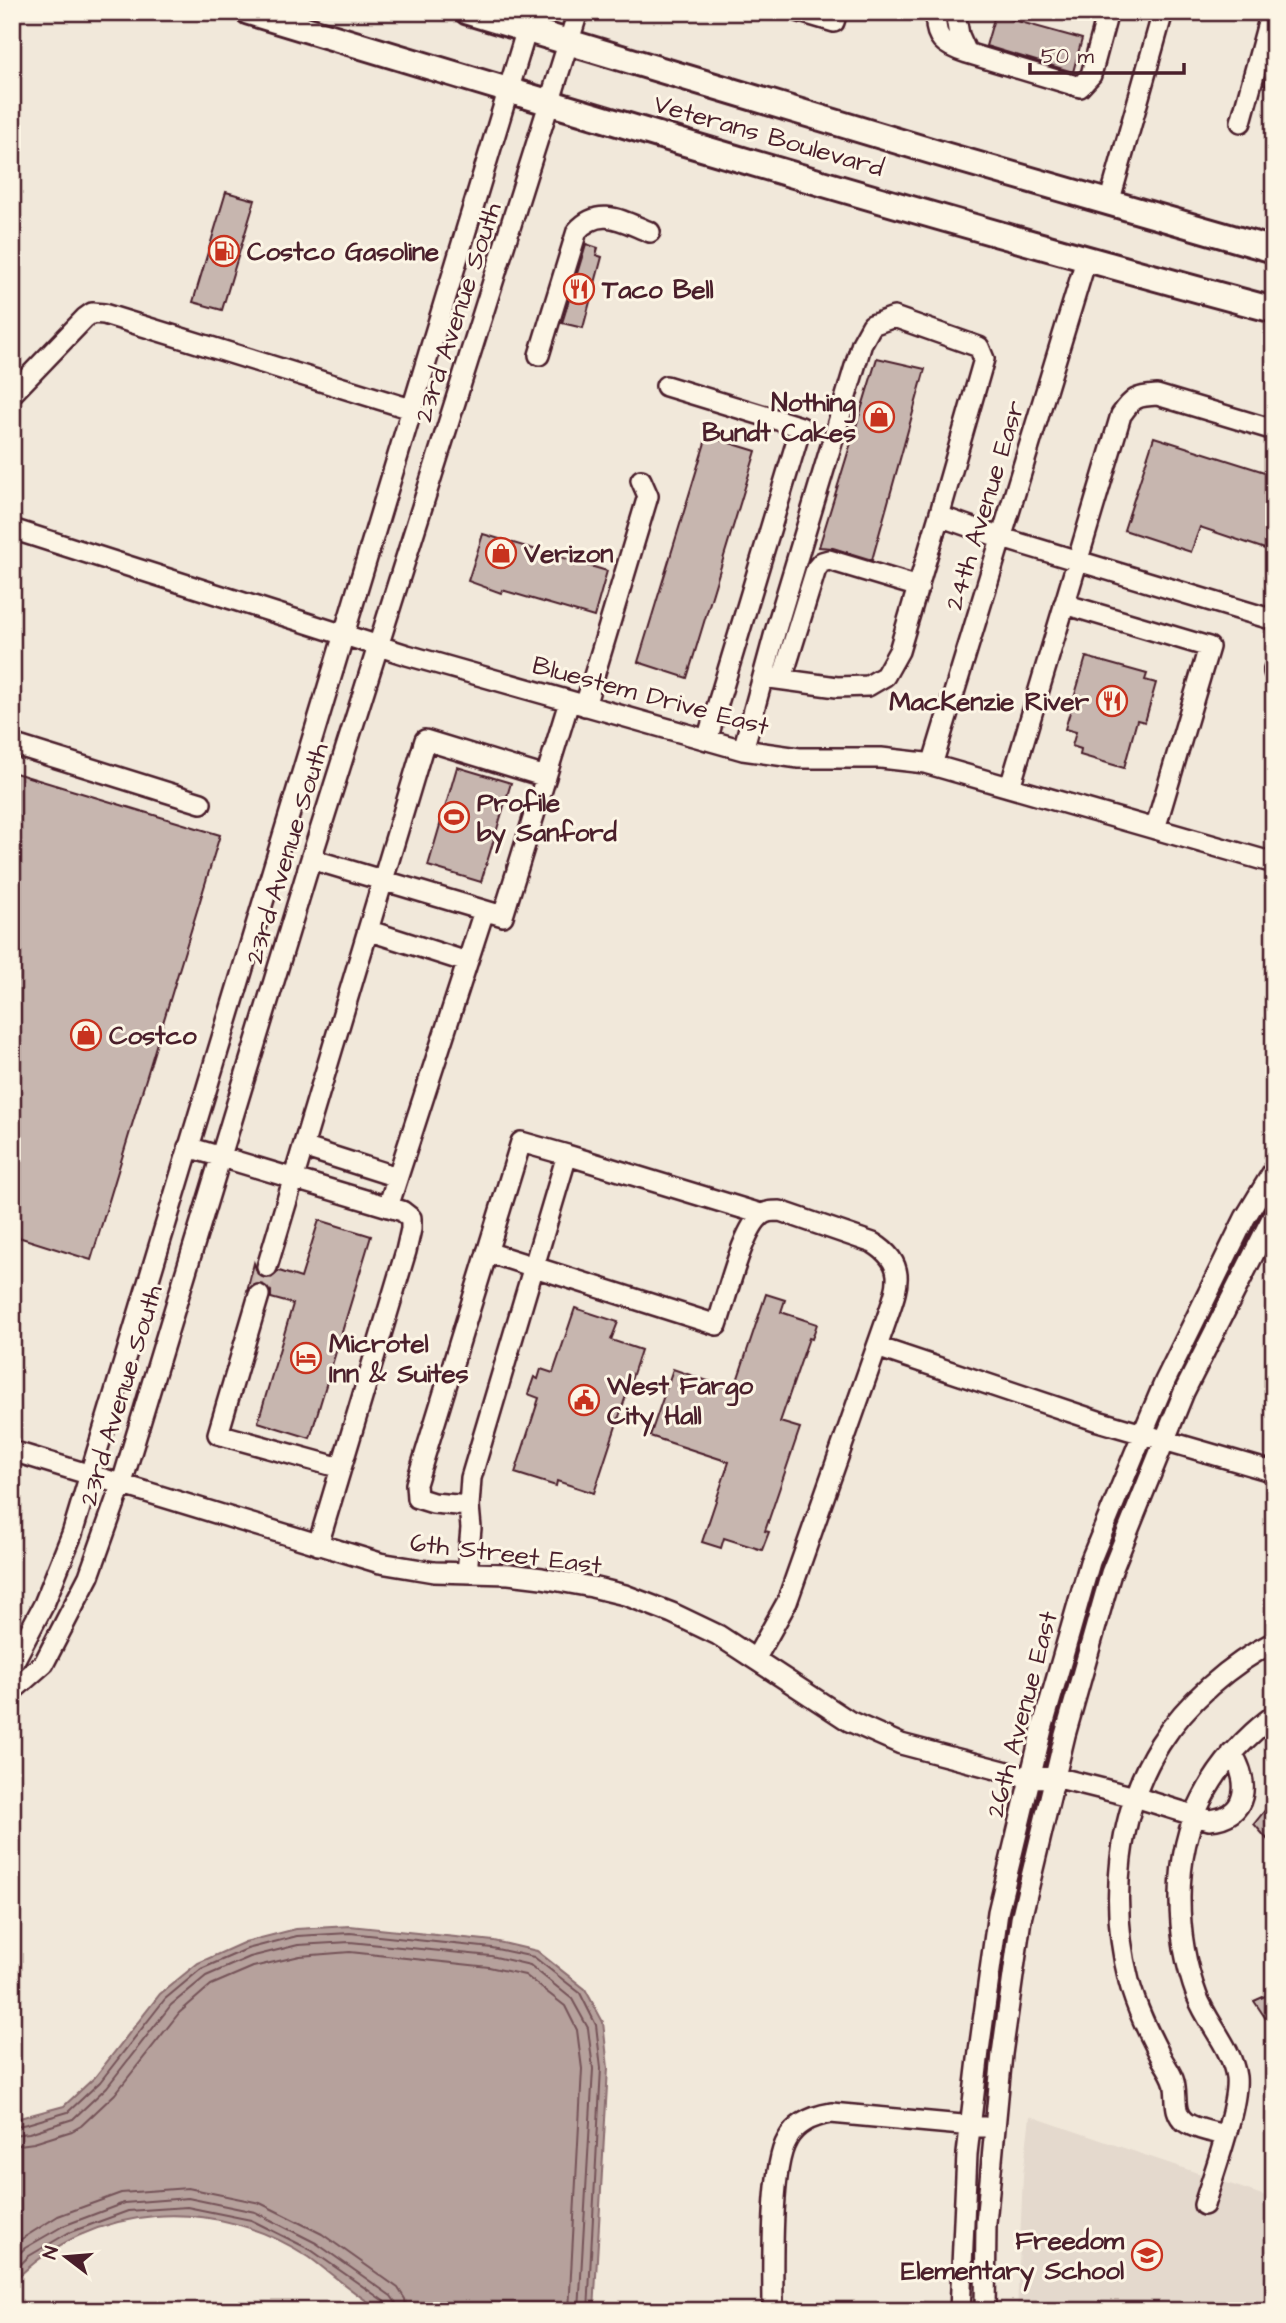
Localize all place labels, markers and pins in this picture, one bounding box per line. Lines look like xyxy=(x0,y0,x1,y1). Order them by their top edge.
fuel station icon: Costco Gasoline xyxy=(207,234,241,268)
place label: Costco Gasoline xyxy=(247,234,439,270)
restaurant icon: Taco Bell xyxy=(562,272,596,306)
place label: Taco Bell xyxy=(601,272,714,308)
place label: Nothing Bundt Cakes xyxy=(702,385,857,451)
shop icon: Nothing Bundt Cakes xyxy=(862,400,896,434)
shop icon: Verizon xyxy=(484,536,518,570)
place label: Verizon xyxy=(523,536,613,572)
place label: MacKenzie River xyxy=(889,684,1090,720)
restaurant icon: MacKenzie River xyxy=(1095,684,1129,718)
place label: Profile by Sanford xyxy=(477,785,618,854)
sports icon: Profile by Sanford xyxy=(437,800,471,834)
shop icon: Costco xyxy=(69,1018,103,1052)
place label: Costco xyxy=(109,1018,197,1054)
place label: Microtel Inn & Suites xyxy=(329,1326,469,1392)
hotel icon: Microtel Inn & Suites xyxy=(289,1341,323,1375)
place label: West Fargo City Hall xyxy=(606,1368,753,1437)
public building icon: West Fargo City Hall xyxy=(567,1383,601,1417)
place label: Freedom Elementary School xyxy=(901,2223,1125,2292)
school or university icon: Freedom Elementary School xyxy=(1130,2238,1164,2272)

